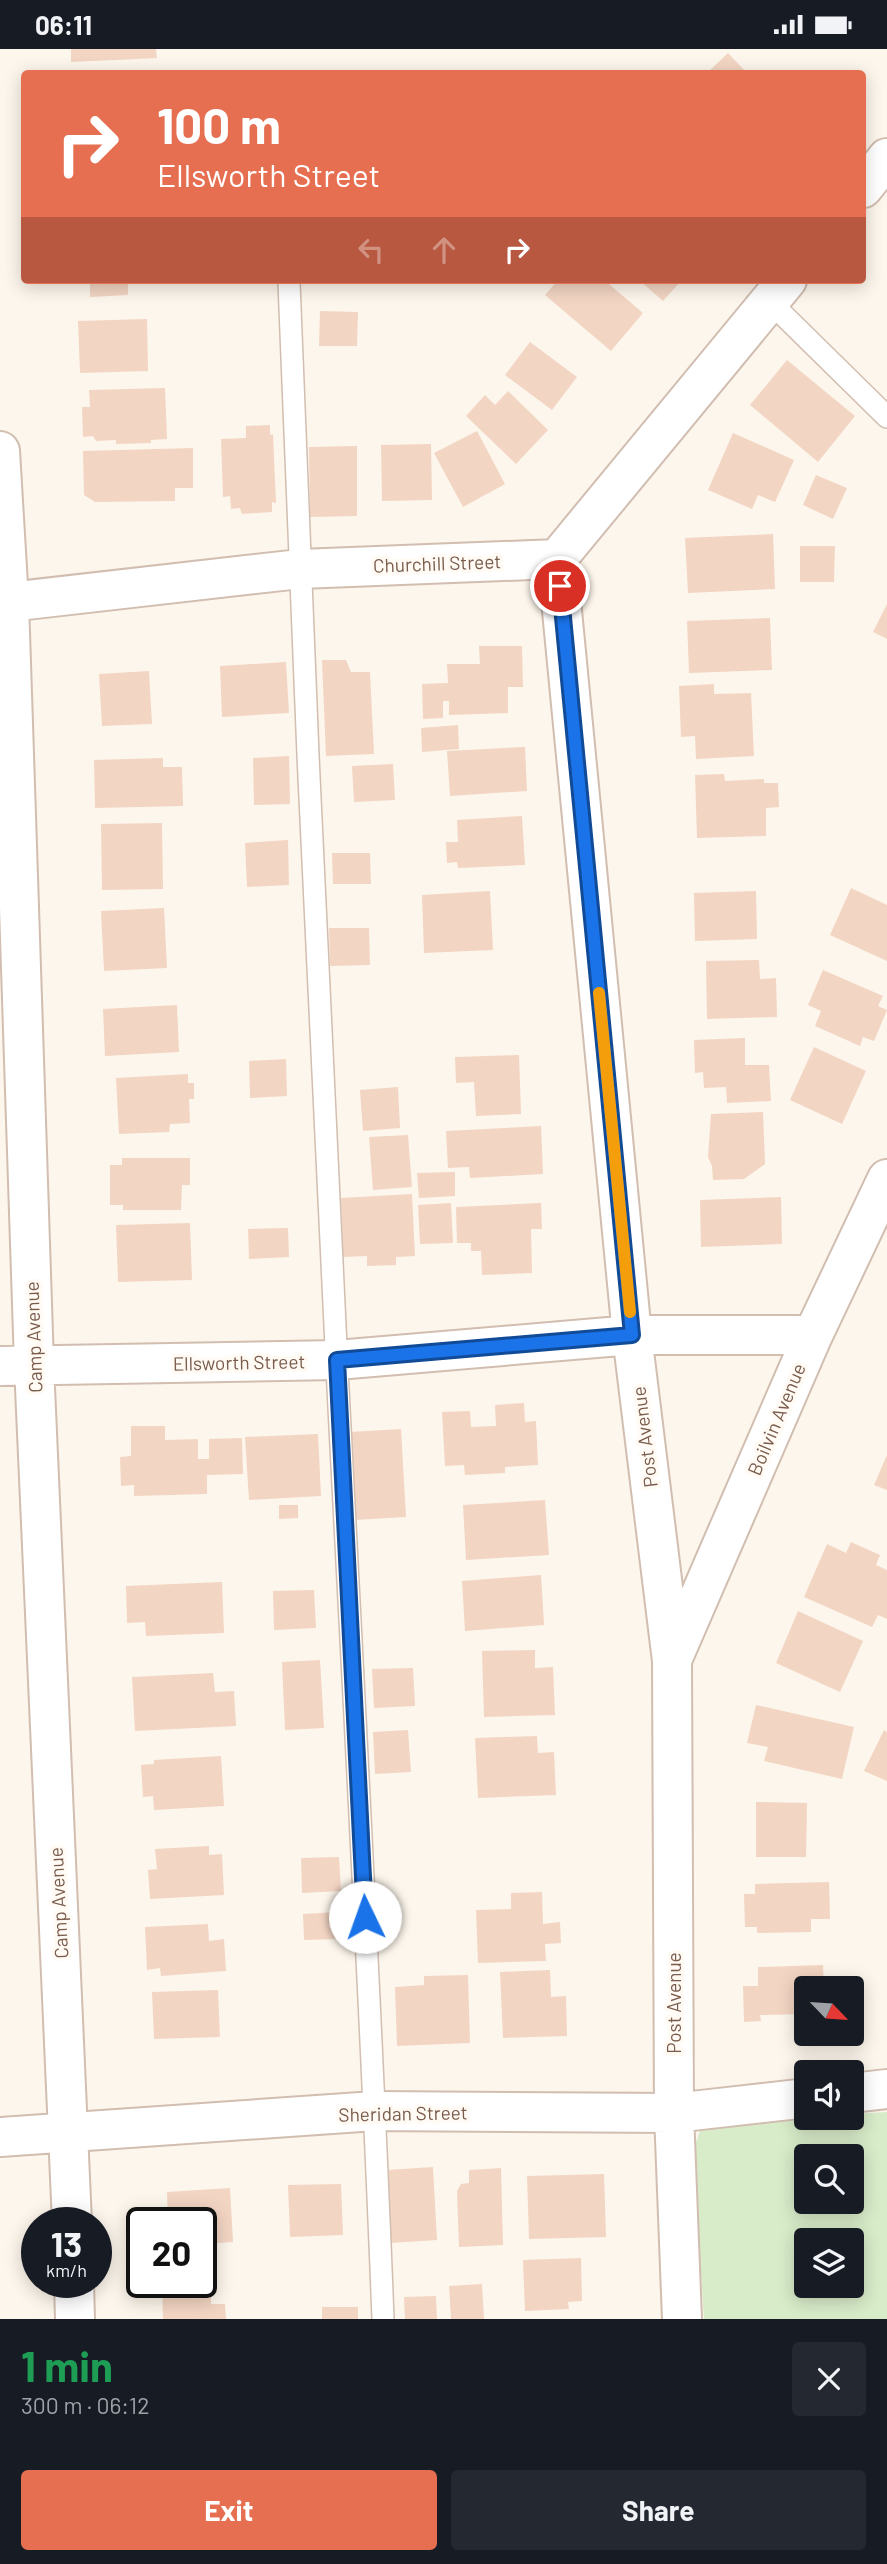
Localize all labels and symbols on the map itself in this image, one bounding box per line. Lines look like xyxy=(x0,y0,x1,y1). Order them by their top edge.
street label: Churchill Street xyxy=(373,549,501,577)
pin xyxy=(530,556,590,616)
street label: Camp Avenue xyxy=(20,1281,46,1393)
street label: Ellsworth Street xyxy=(173,1349,305,1375)
street label: Boilvin Avenue xyxy=(742,1359,810,1479)
street label: Post Avenue xyxy=(626,1385,662,1489)
street label: Camp Avenue xyxy=(44,1847,72,1959)
position arrow xyxy=(328,1880,402,1954)
street label: Post Avenue xyxy=(662,1952,685,2054)
north arrow xyxy=(794,1976,864,2046)
street label: Sheridan Street xyxy=(338,2100,468,2126)
speed limit sign: 20 xyxy=(126,2207,217,2298)

